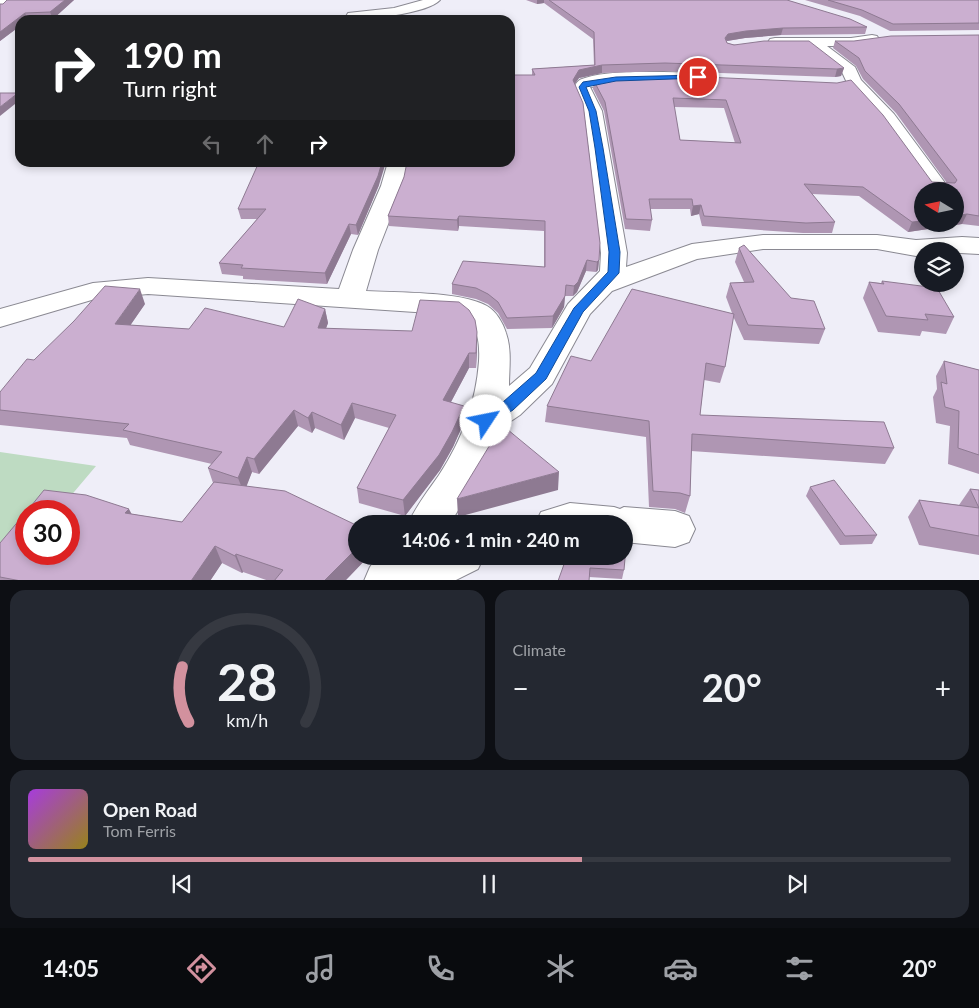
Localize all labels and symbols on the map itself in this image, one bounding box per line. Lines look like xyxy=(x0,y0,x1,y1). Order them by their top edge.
pin xyxy=(677,56,719,98)
north arrow xyxy=(914,182,964,232)
position arrow xyxy=(459,394,511,446)
speed limit sign: 30 xyxy=(15,500,80,565)

